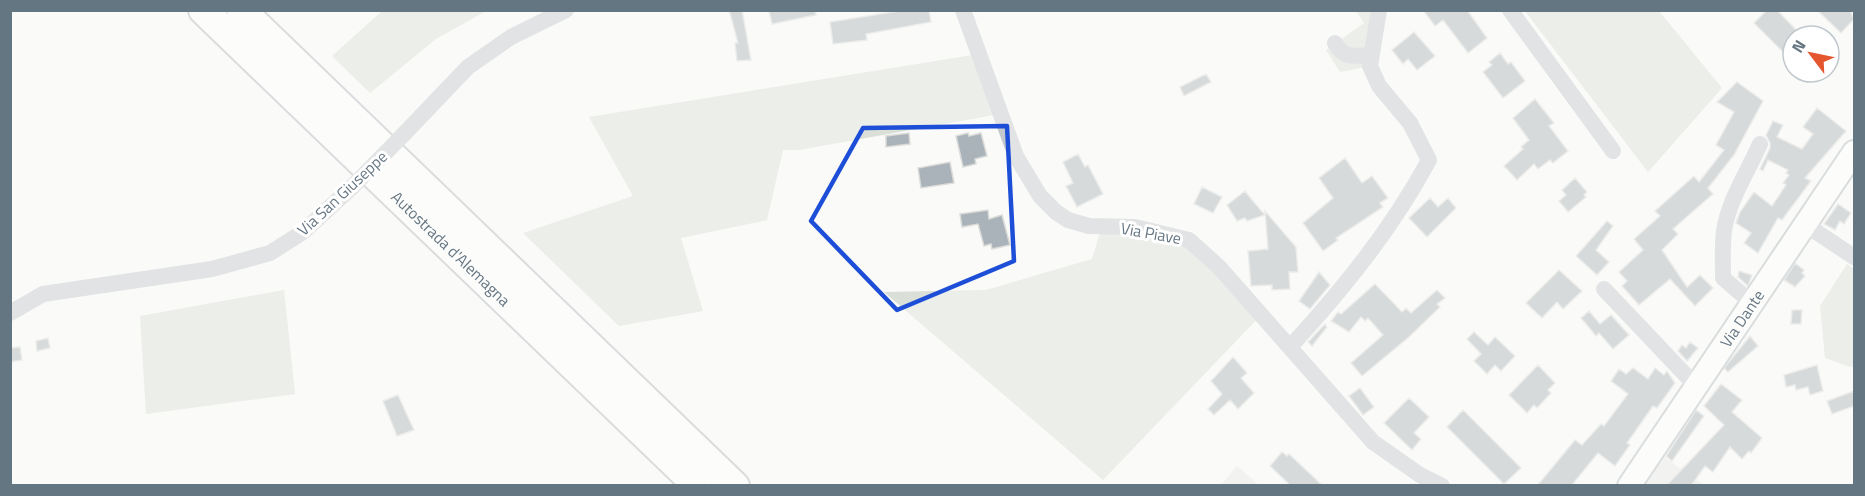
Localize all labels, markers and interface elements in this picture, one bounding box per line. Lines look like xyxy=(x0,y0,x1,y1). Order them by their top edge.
north arrow xyxy=(1781,24,1841,84)
text: N xyxy=(1785,35,1811,57)
street label: Via San Giuseppe xyxy=(292,145,392,241)
street label: Autostrada d'Alemagna xyxy=(386,185,516,312)
street label: Via Piave xyxy=(1119,216,1183,250)
street label: Via Dante xyxy=(1714,285,1770,352)

